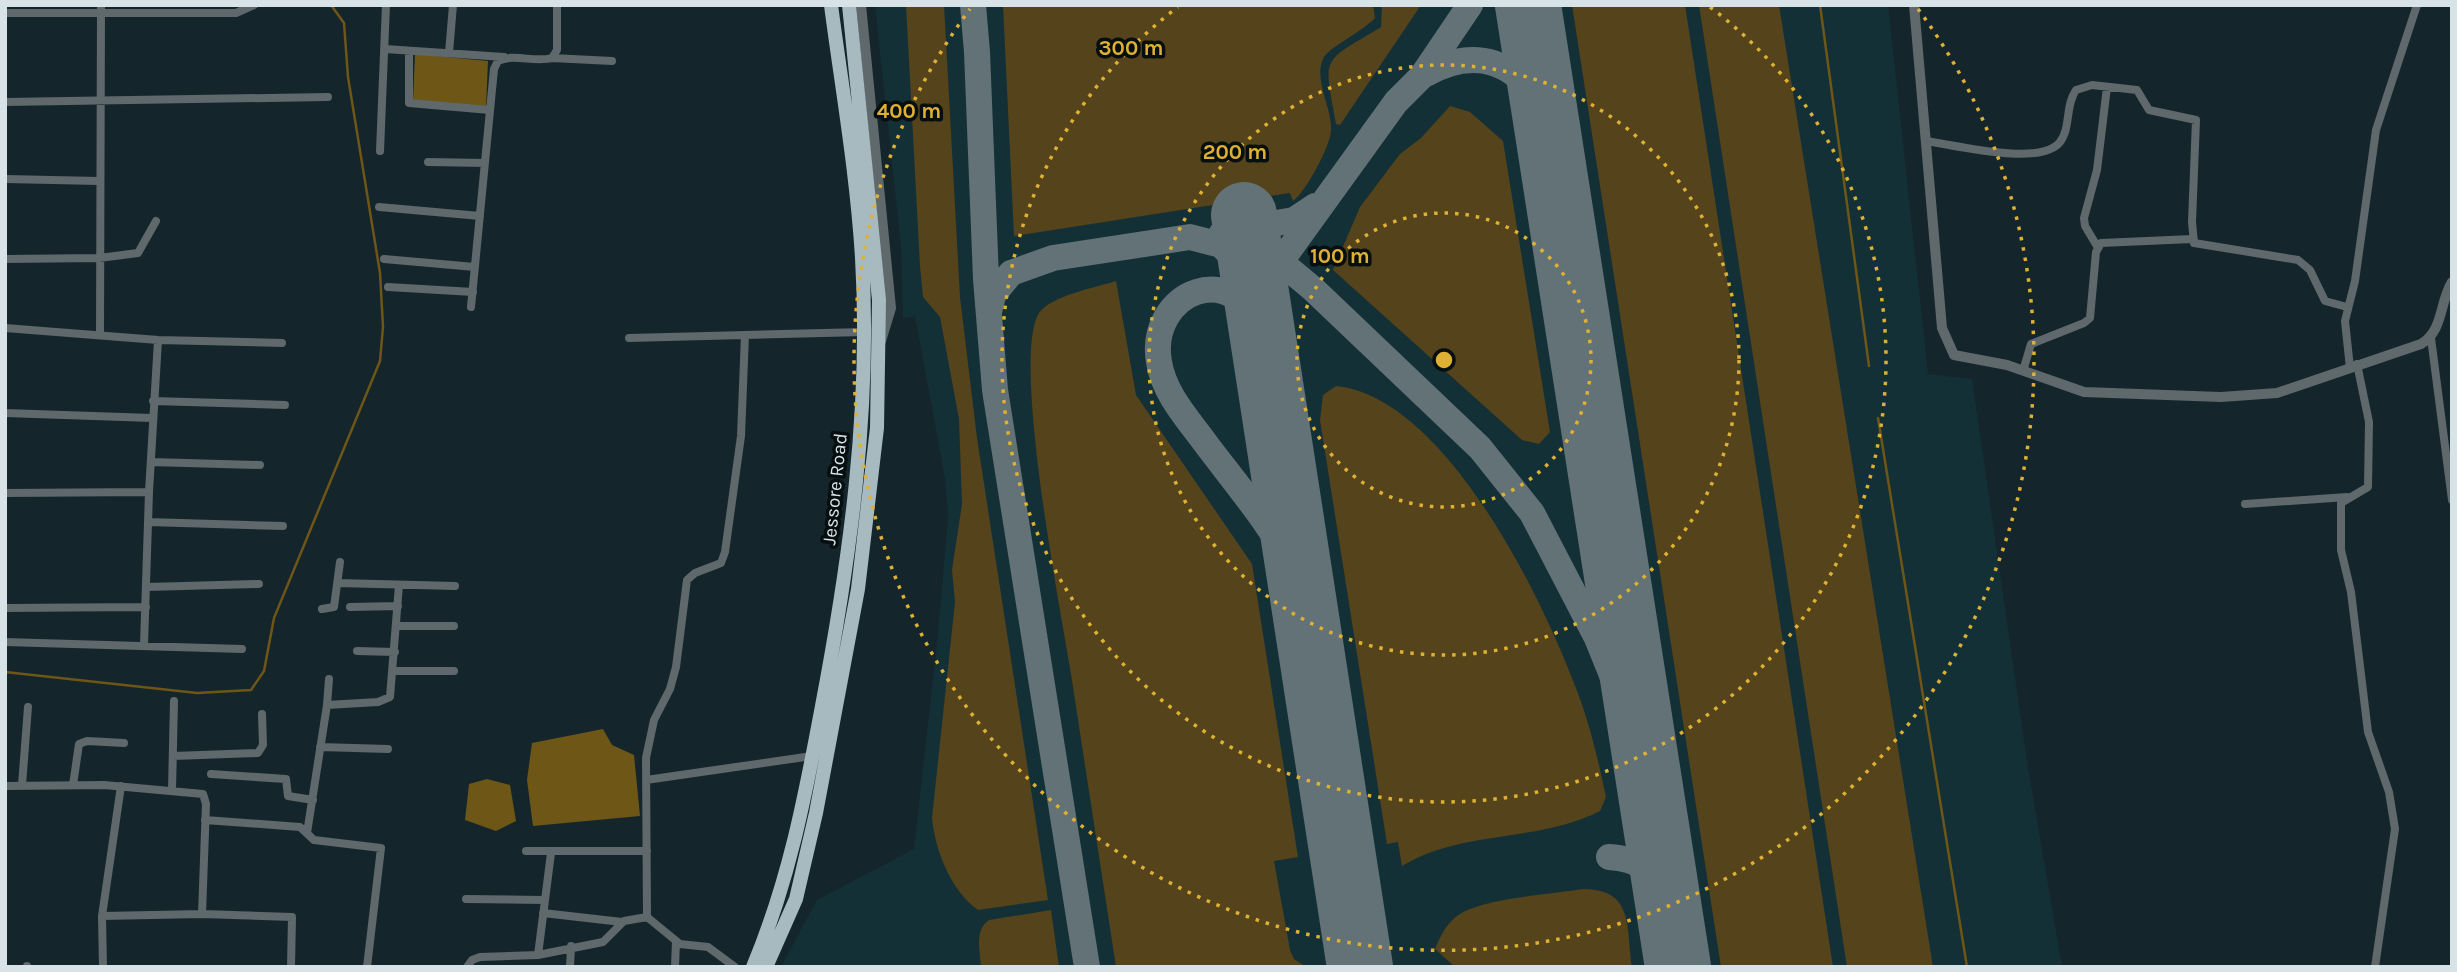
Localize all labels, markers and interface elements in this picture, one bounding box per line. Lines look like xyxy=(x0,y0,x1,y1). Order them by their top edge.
text: 300 m xyxy=(1099,36,1163,60)
text: 400 m xyxy=(877,99,941,123)
text: 200 m xyxy=(1203,140,1267,164)
text: 100 m xyxy=(1310,244,1370,268)
centre of rings xyxy=(1432,348,1456,372)
street label: Jessore Road xyxy=(818,432,852,546)

